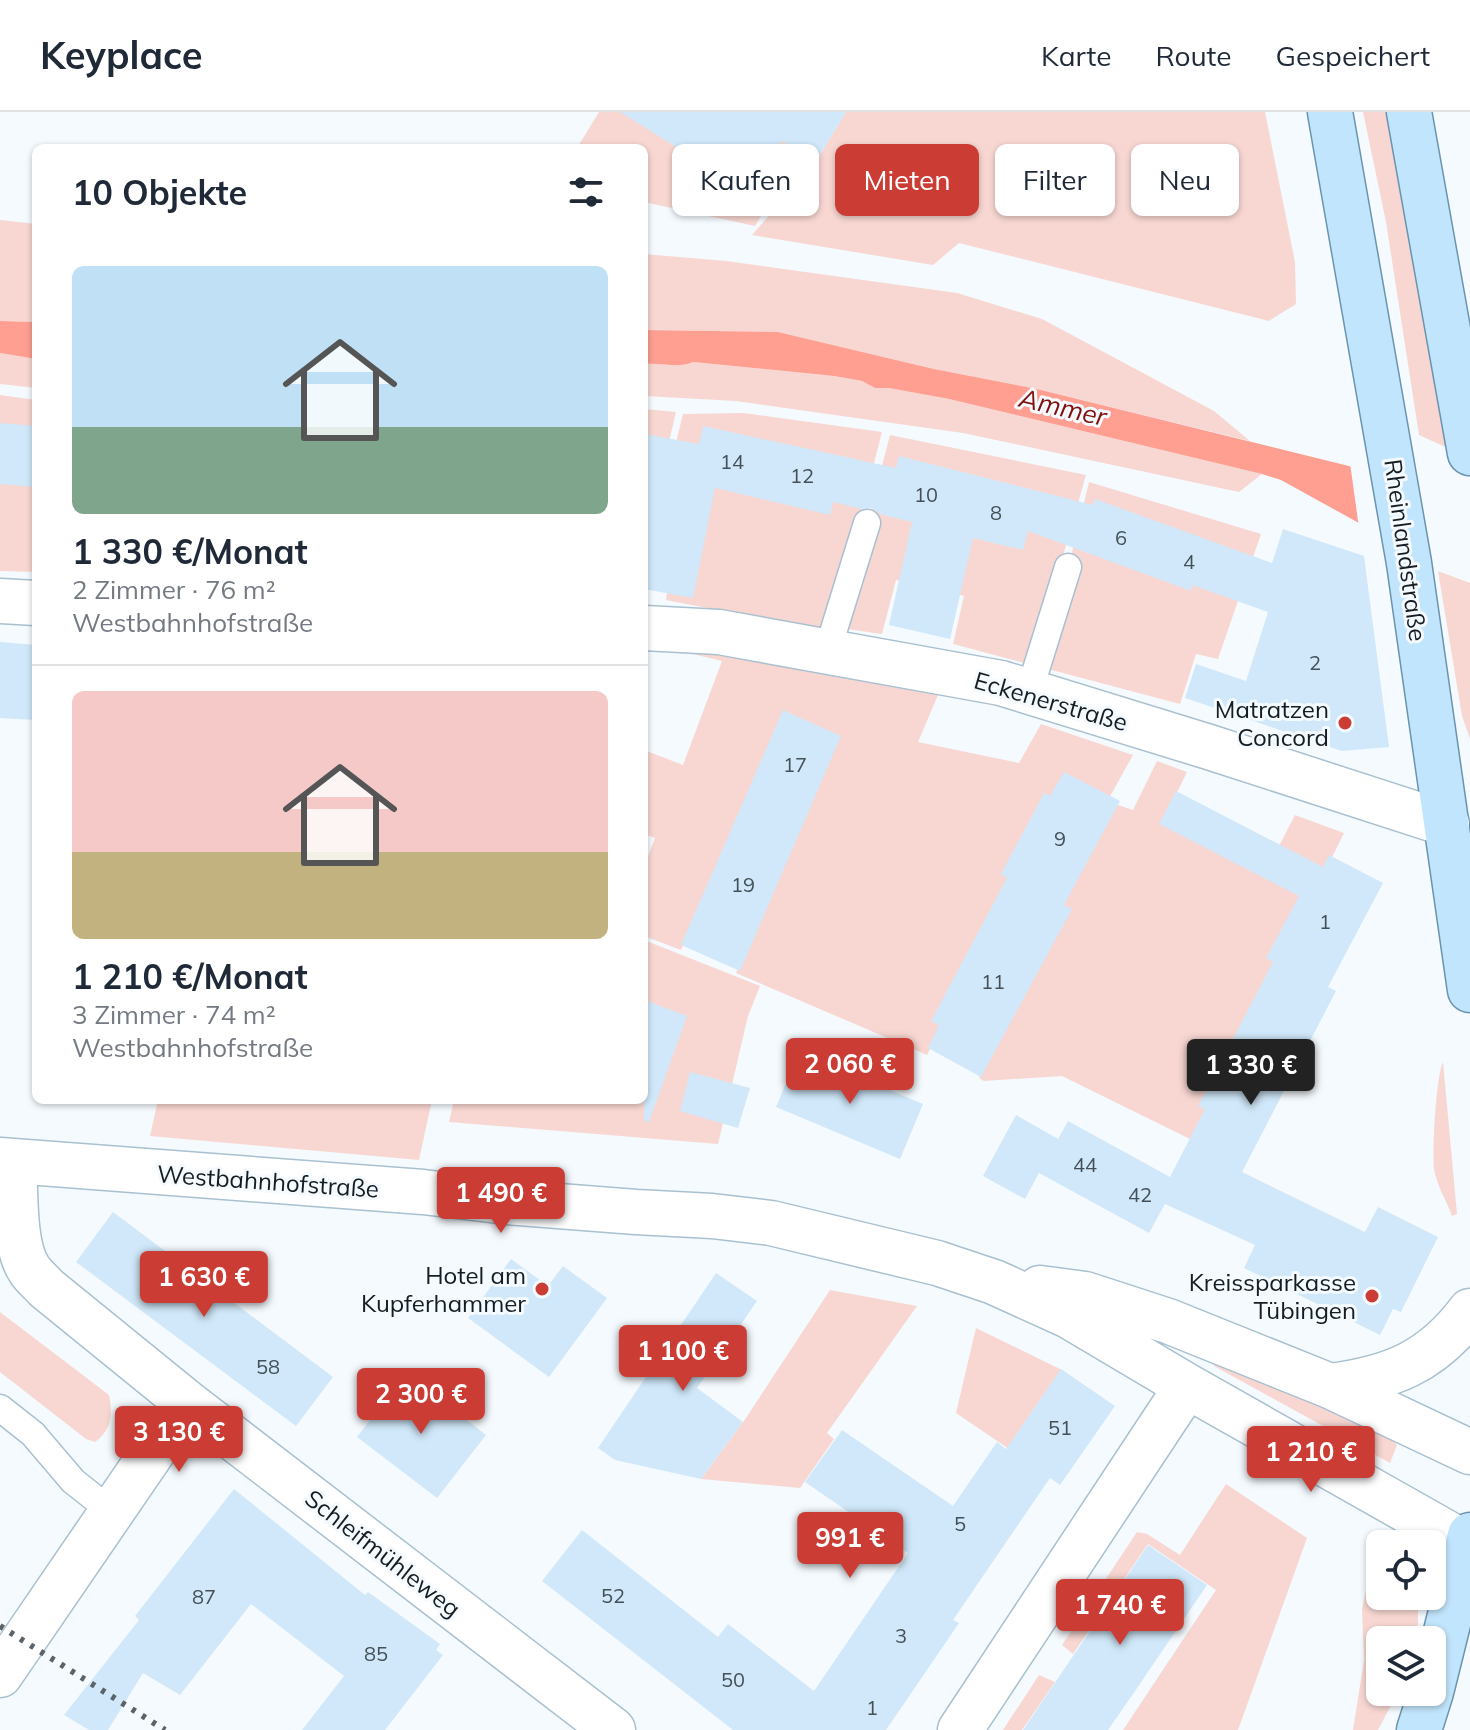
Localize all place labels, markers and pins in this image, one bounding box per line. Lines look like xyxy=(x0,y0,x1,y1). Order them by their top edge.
place label: Matratzen Concord xyxy=(1215,694,1329,752)
marker: Matratzen Concord xyxy=(1336,714,1354,732)
pin: 2 060 € xyxy=(776,1038,924,1106)
pin: 1 330 € xyxy=(1177,1039,1325,1107)
pin: 1 490 € xyxy=(427,1167,575,1235)
pin: 1 630 € xyxy=(130,1251,278,1319)
place label: Hotel am Kupferhammer xyxy=(361,1260,526,1318)
place label: Kreissparkasse Tübingen xyxy=(1189,1267,1356,1325)
marker: Hotel am Kupferhammer xyxy=(533,1280,551,1298)
marker: Kreissparkasse Tübingen xyxy=(1363,1287,1381,1305)
pin: 1 100 € xyxy=(609,1325,757,1393)
pin: 2 300 € xyxy=(347,1368,495,1436)
pin: 3 130 € xyxy=(105,1406,253,1474)
pin: 1 210 € xyxy=(1237,1426,1385,1494)
pin: 991 € xyxy=(794,1512,906,1580)
pin: 1 740 € xyxy=(1046,1579,1194,1647)

